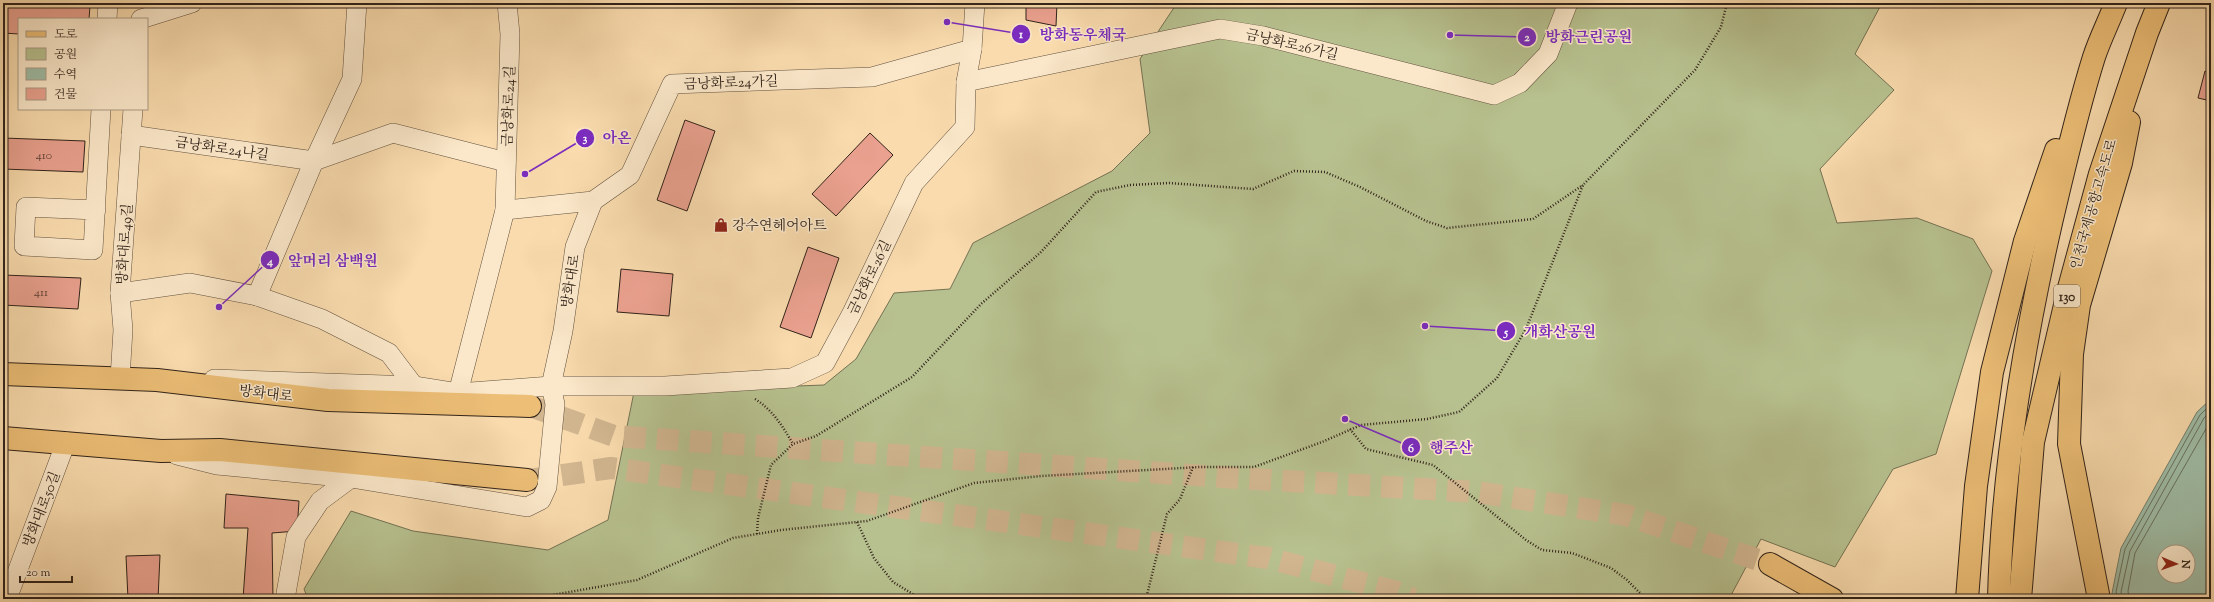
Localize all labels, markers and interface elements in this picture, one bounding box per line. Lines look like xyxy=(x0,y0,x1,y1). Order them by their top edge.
legend xyxy=(18,18,148,110)
callout: 방화동우체국 xyxy=(1011,21,1134,48)
callout: 방화근린공원 xyxy=(1517,23,1640,50)
text: 도로 xyxy=(54,26,78,44)
text: 1 xyxy=(1018,26,1024,44)
text: 방화동우체국 xyxy=(1040,26,1126,47)
street label: 금낭화로26가길 xyxy=(1243,26,1340,66)
text: 방화근린공원 xyxy=(1546,28,1632,49)
text: 2 xyxy=(1524,29,1530,47)
text: 공원 xyxy=(54,46,77,64)
street label: 금낭화로24길 xyxy=(499,65,521,147)
text: 수역 xyxy=(54,66,77,84)
street label: 금낭화로24가길 xyxy=(683,72,779,96)
text: 건물 xyxy=(54,86,78,104)
callout: 아온 xyxy=(575,125,639,152)
text: 아온 xyxy=(603,129,632,150)
text: 3 xyxy=(583,130,588,148)
street label: 금낭화로24나길 xyxy=(173,133,270,166)
street label: 인천국제공항고속도로 xyxy=(2067,136,2123,272)
house number: 410 xyxy=(36,147,52,165)
street label: 방화대로49길 xyxy=(113,203,139,285)
shop icon: 강수연헤어아트 xyxy=(713,217,729,233)
place label: 강수연헤어아트 xyxy=(732,217,827,237)
street label: 금낭화로26길 xyxy=(844,237,898,319)
callout: 앞머리 삼백원 xyxy=(260,247,386,274)
text: 앞머리 삼백원 xyxy=(288,252,378,273)
text: 4 xyxy=(266,253,273,271)
street label: 방화대로 xyxy=(558,253,586,310)
house number: 411 xyxy=(34,284,48,302)
road number: 130 xyxy=(2054,285,2080,307)
callout: 개화산공원 xyxy=(1496,318,1605,345)
text: 개화산공원 xyxy=(1524,323,1596,344)
text: 5 xyxy=(1503,324,1509,342)
street label: 방화대로 xyxy=(238,382,294,408)
callout: 행주산 xyxy=(1401,434,1481,461)
text: 행주산 xyxy=(1429,439,1473,460)
text: 6 xyxy=(1408,440,1414,458)
street label: 방화대로50길 xyxy=(19,469,67,551)
north arrow xyxy=(2156,544,2196,584)
scale bar xyxy=(20,558,72,584)
text: N xyxy=(2177,559,2193,569)
text: 20 m xyxy=(26,564,51,582)

